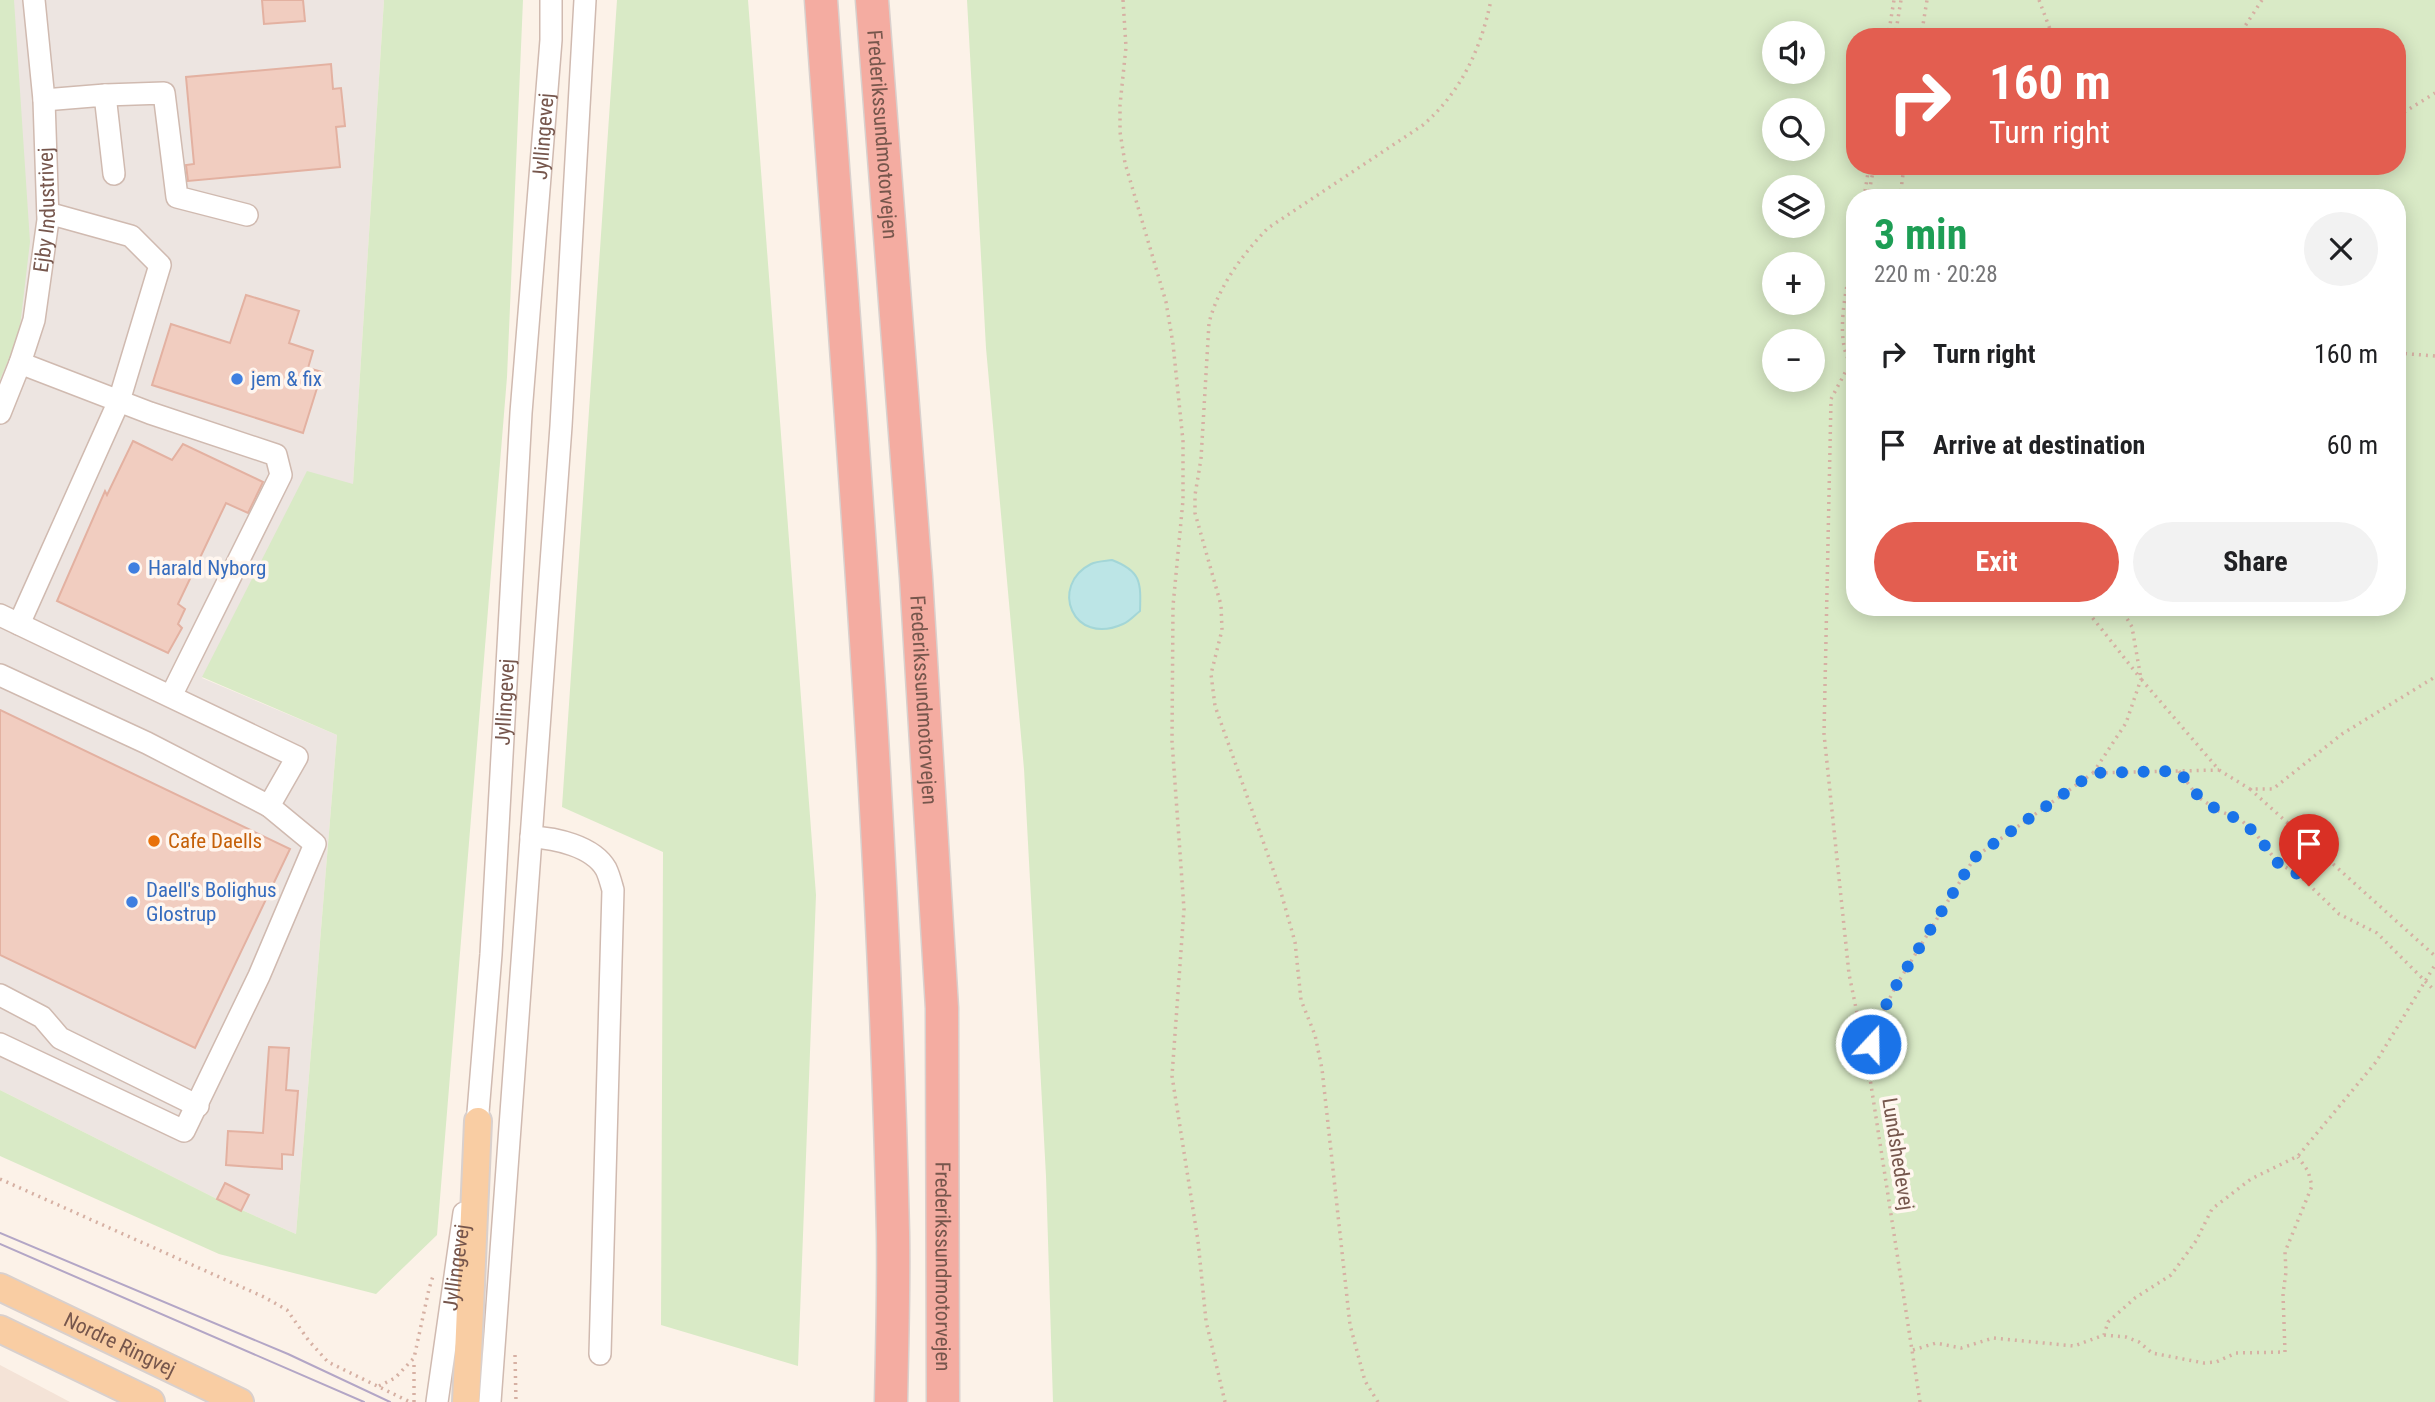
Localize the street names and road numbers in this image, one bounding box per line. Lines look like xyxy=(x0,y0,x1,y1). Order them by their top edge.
street label: Frederikssundmotorvejen xyxy=(862,29,902,240)
street label: Jyllingevej xyxy=(528,92,559,181)
street label: Ejby Industrivej xyxy=(29,147,60,274)
street label: Frederikssundmotorvejen xyxy=(905,595,942,806)
street label: Jyllingevej xyxy=(491,658,519,746)
street label: Lundshedevej xyxy=(1877,1096,1919,1212)
street label: Frederikssundmotorvejen xyxy=(930,1162,955,1371)
street label: Jyllingevej xyxy=(438,1223,474,1312)
street label: Nordre Ringvej xyxy=(60,1308,180,1381)

